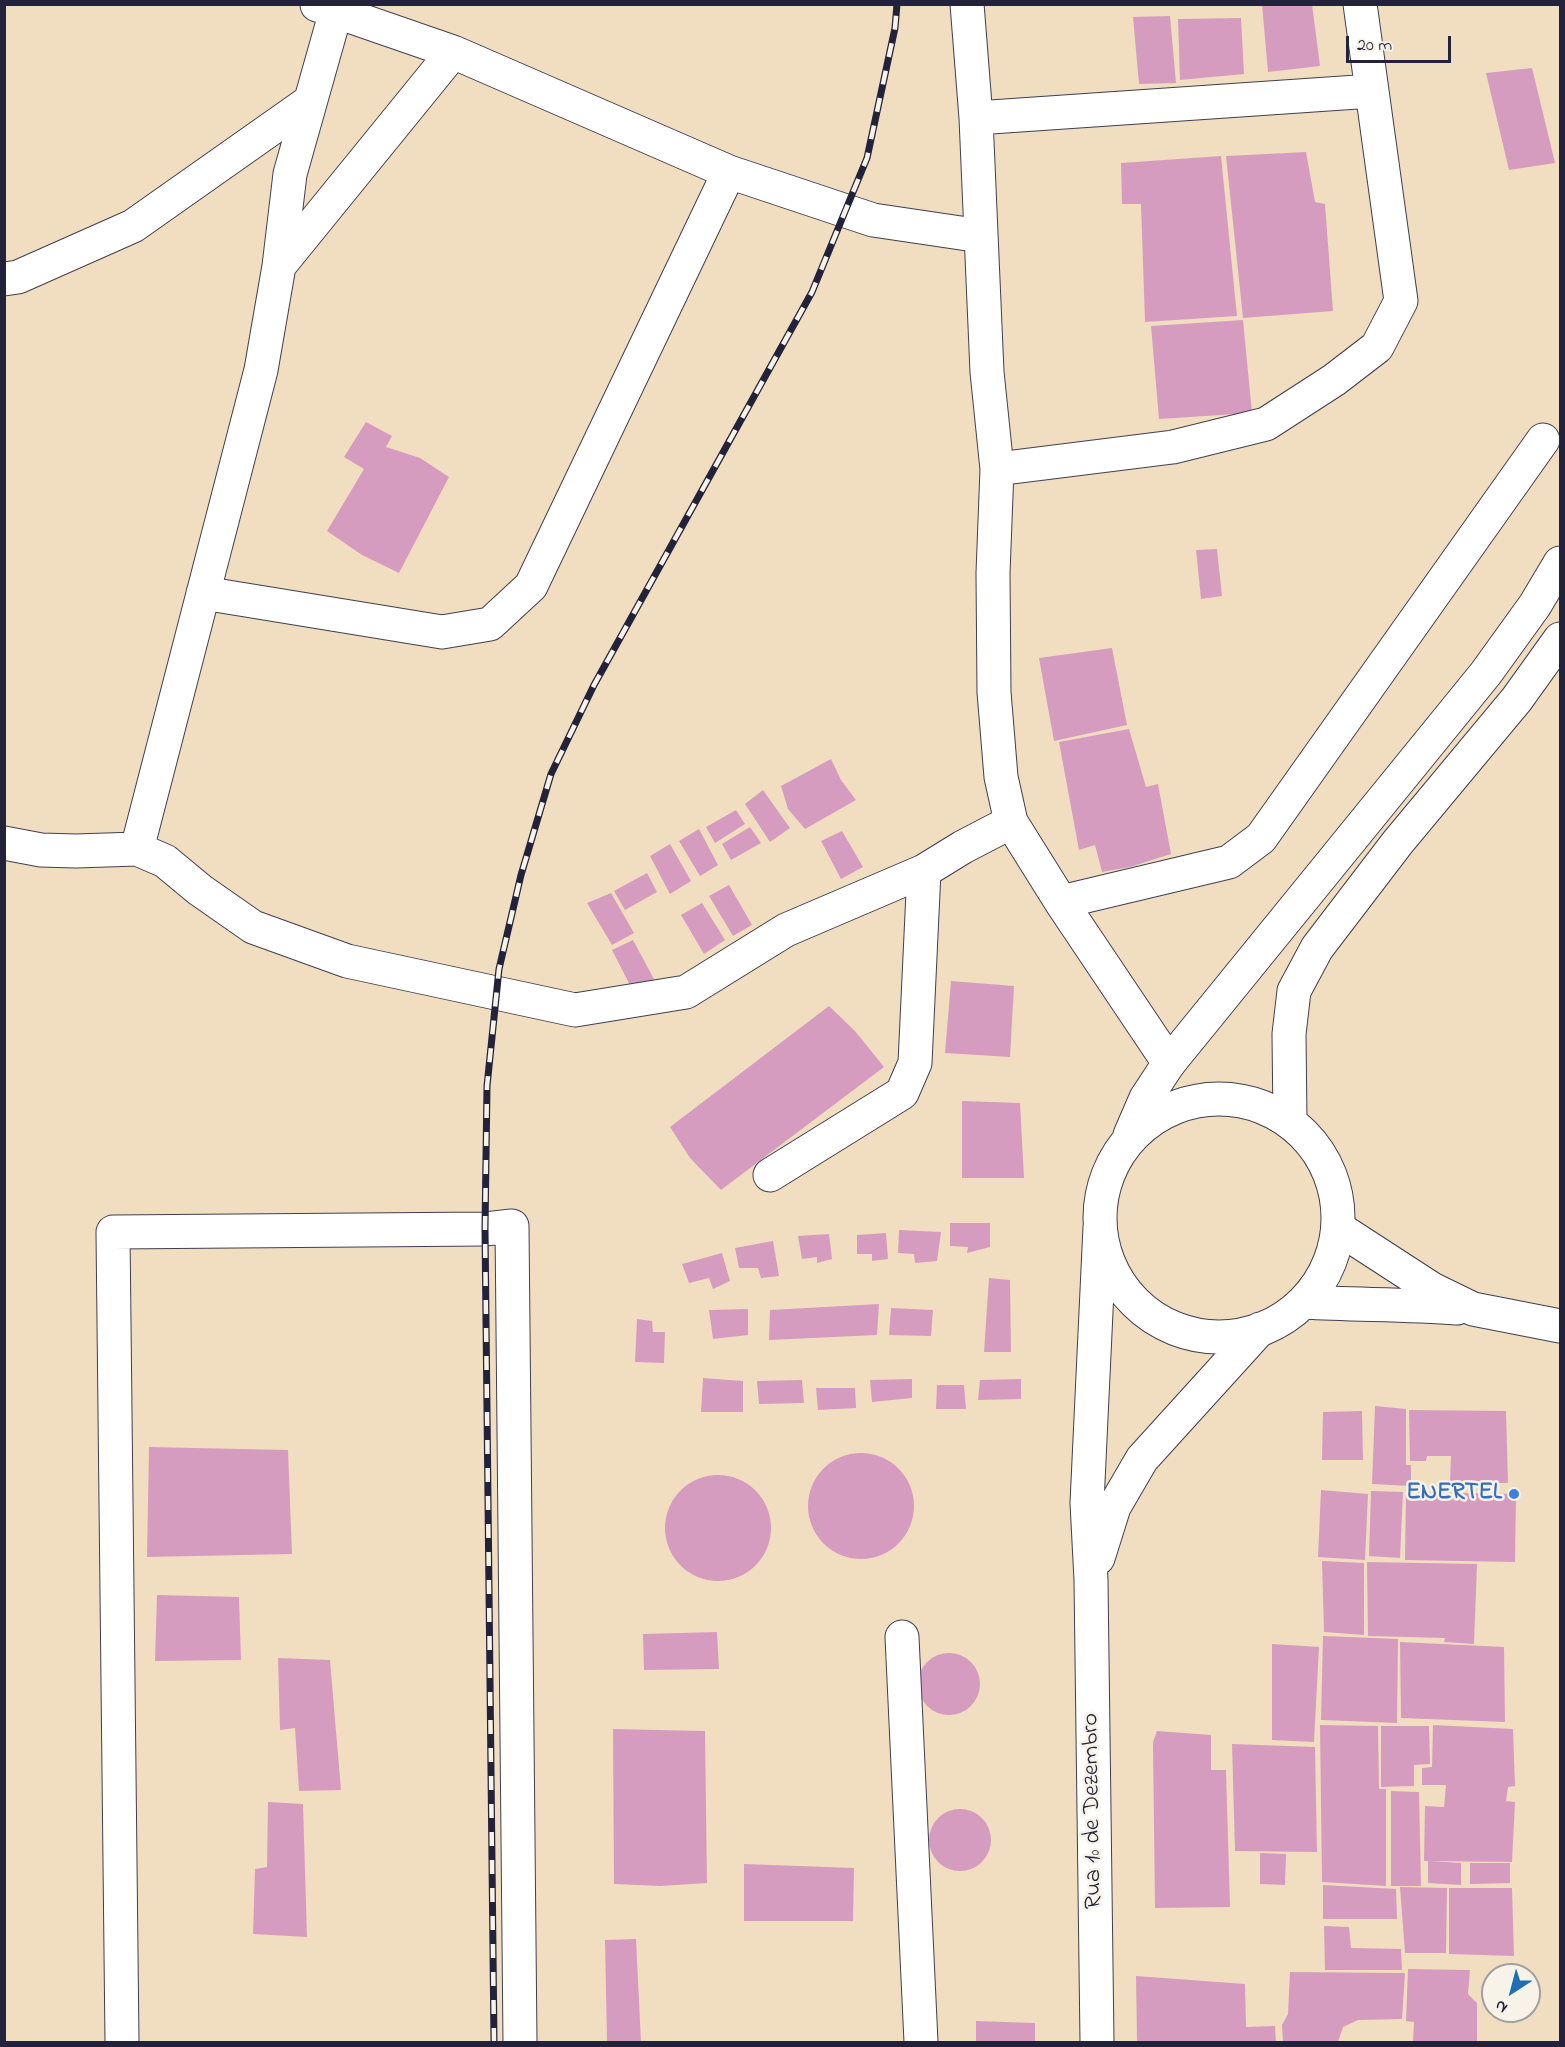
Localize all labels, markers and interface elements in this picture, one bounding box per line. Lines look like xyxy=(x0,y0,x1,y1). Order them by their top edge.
scale bar xyxy=(1349,24,1454,62)
text: 20 m xyxy=(1357,33,1392,59)
place label: ENERTEL xyxy=(1406,1480,1502,1508)
marker: ENERTEL xyxy=(1507,1487,1521,1501)
street label: Rua 1º de Dezembro xyxy=(1078,1713,1110,1909)
north arrow xyxy=(1481,1963,1541,2023)
text: N xyxy=(1490,1993,1513,2019)

